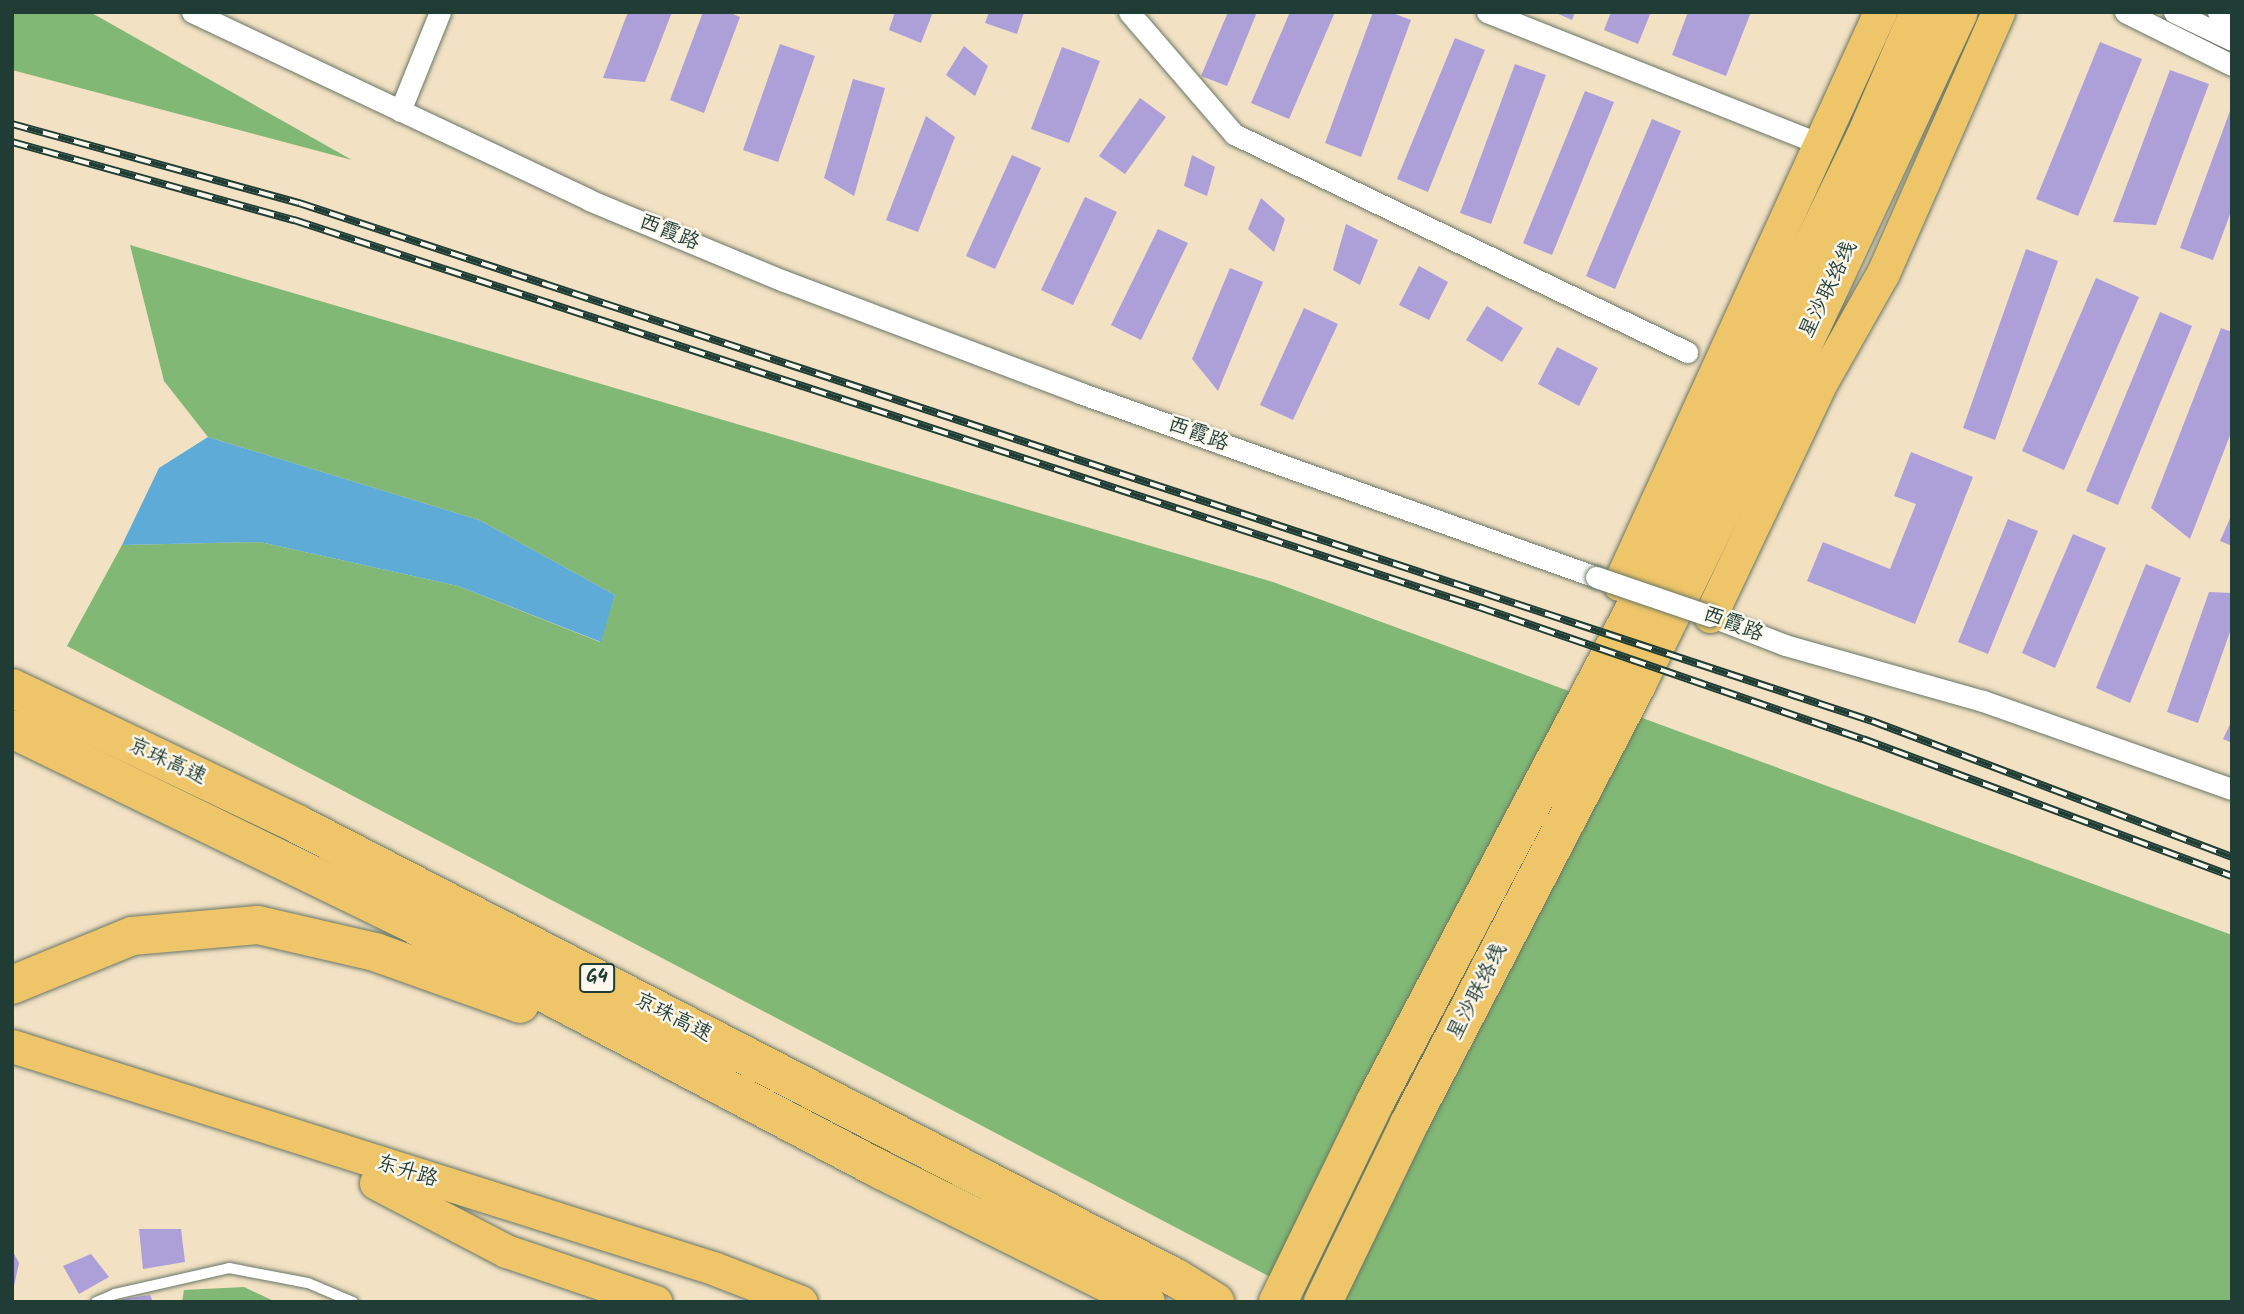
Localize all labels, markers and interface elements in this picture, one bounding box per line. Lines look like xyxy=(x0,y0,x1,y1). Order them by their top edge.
street label: 西霞路 xyxy=(635,210,703,256)
street label: 星沙联络线 xyxy=(1795,237,1863,343)
street label: 西霞路 xyxy=(1164,412,1232,458)
street label: 西霞路 xyxy=(1699,602,1767,648)
street label: 京珠高速 xyxy=(124,733,210,791)
street label: 星沙联络线 xyxy=(1443,940,1513,1044)
road number: G4 xyxy=(578,962,616,994)
street label: 京珠高速 xyxy=(630,988,716,1048)
street label: 东升路 xyxy=(373,1151,441,1193)

